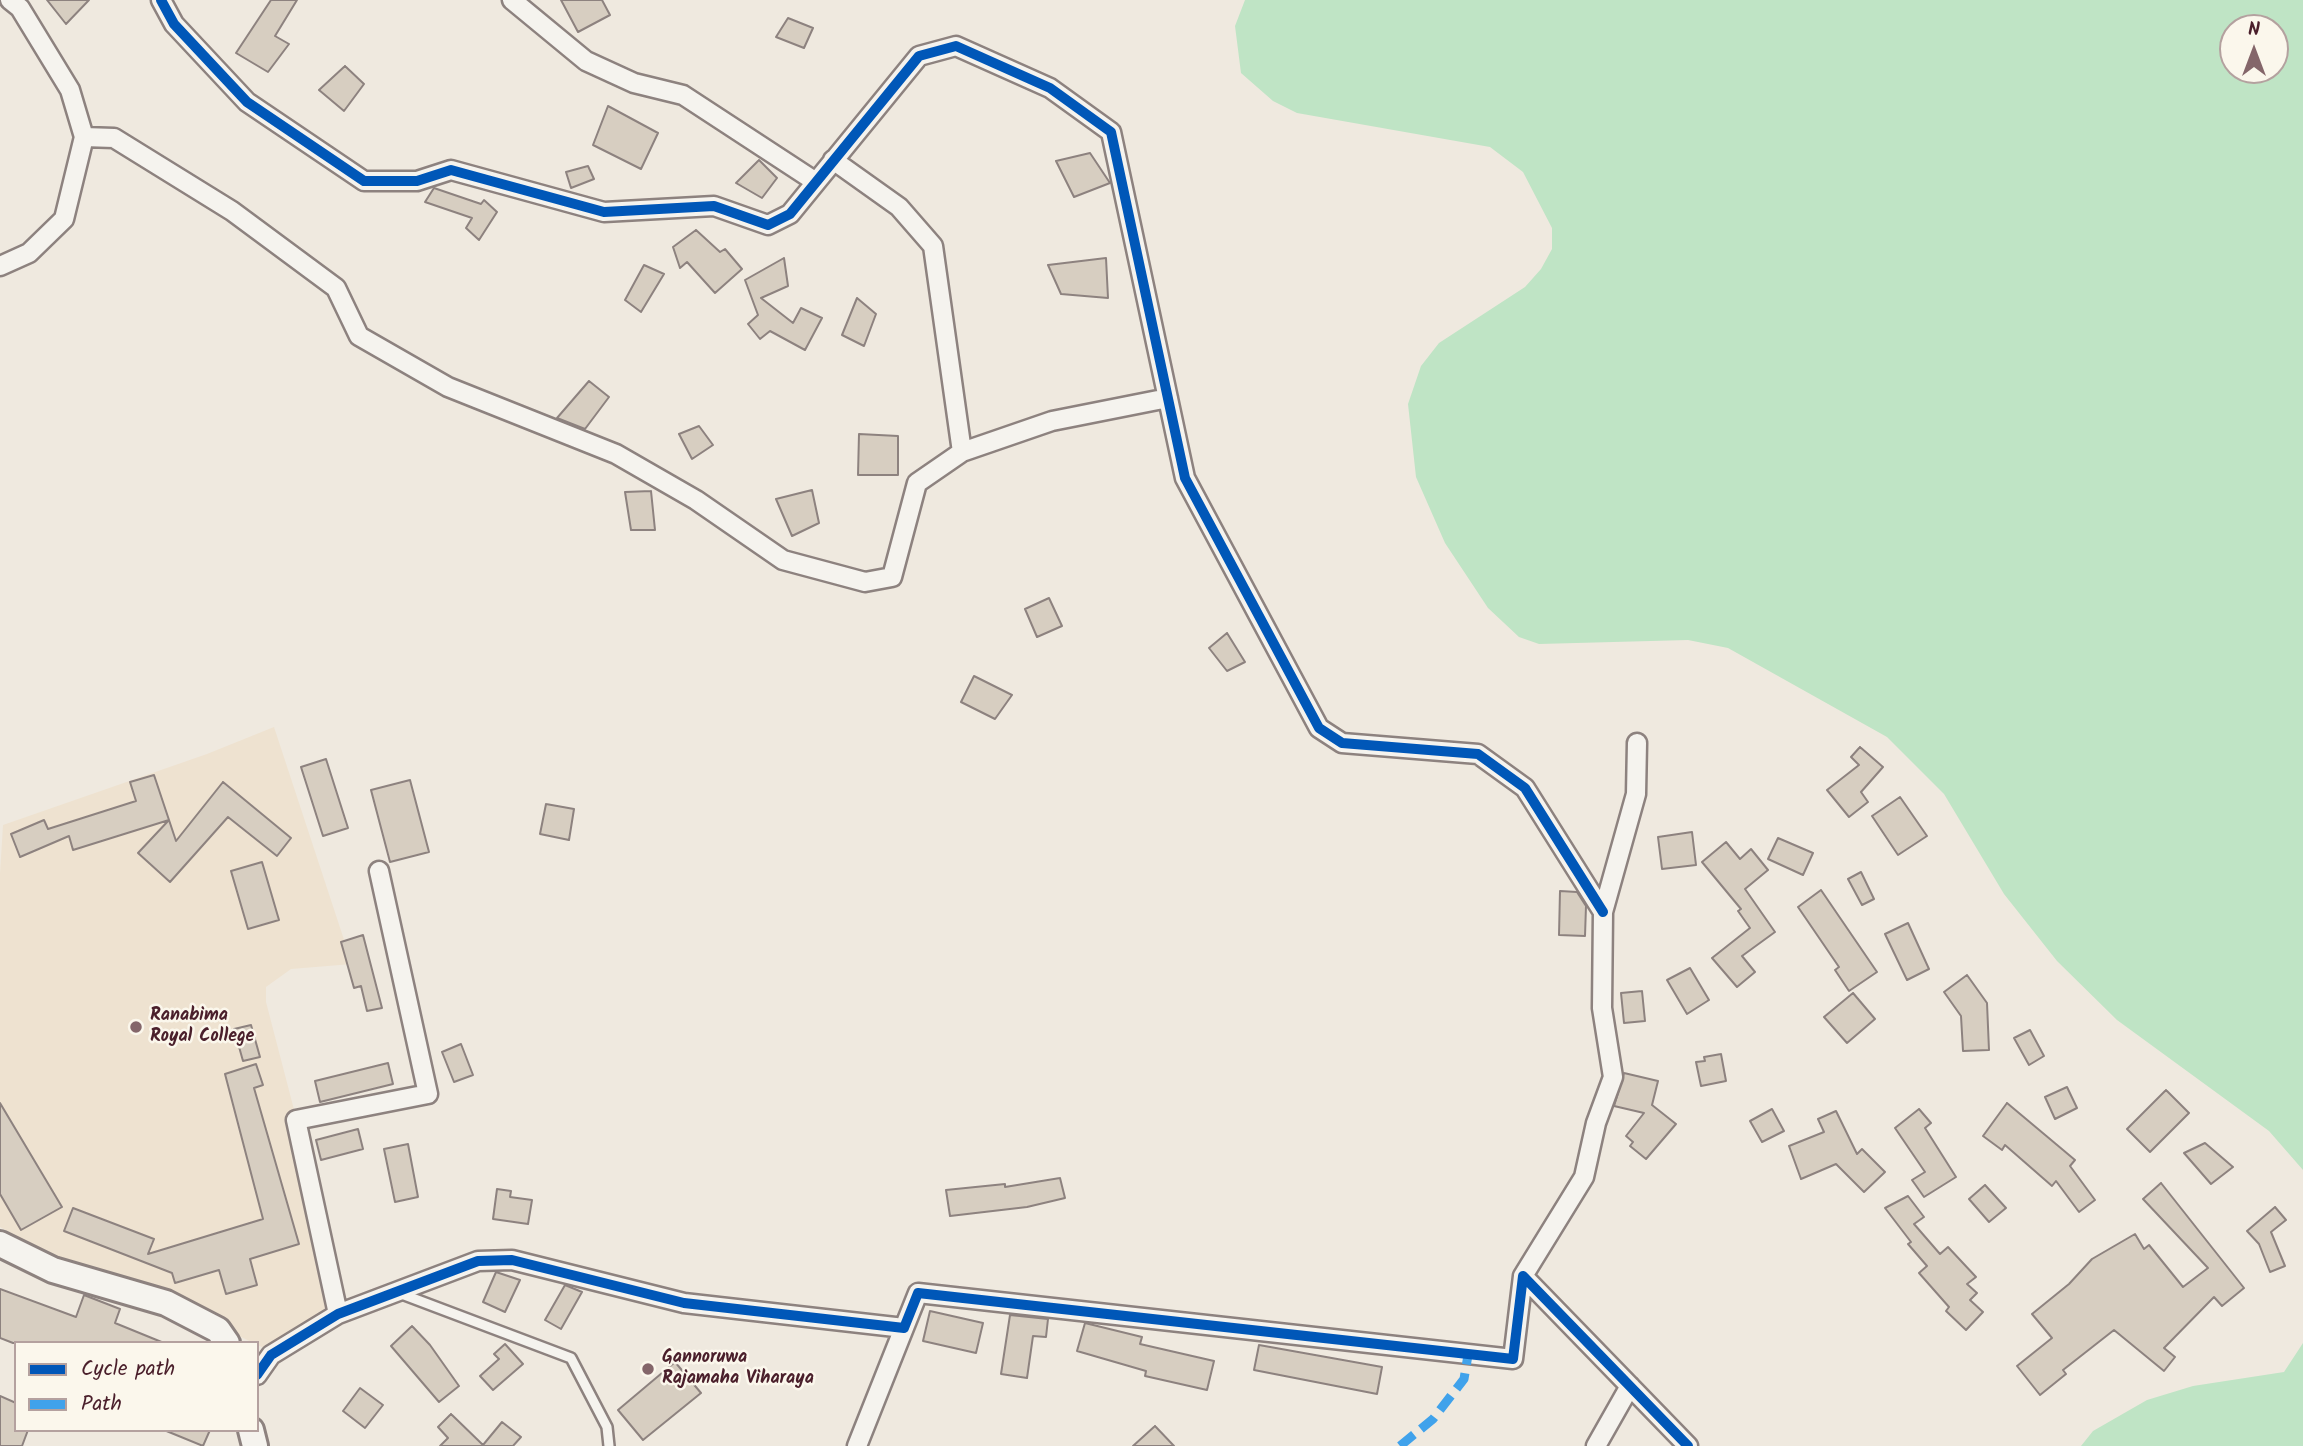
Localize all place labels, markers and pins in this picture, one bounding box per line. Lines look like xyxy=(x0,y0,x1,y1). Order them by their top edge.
place label: Ranabima Royal College xyxy=(150,1006,254,1048)
marker: Ranabima Royal College xyxy=(128,1019,144,1035)
place label: Gannoruwa Rajamaha Viharaya xyxy=(662,1348,814,1390)
marker: Gannoruwa Rajamaha Viharaya xyxy=(640,1361,656,1377)

